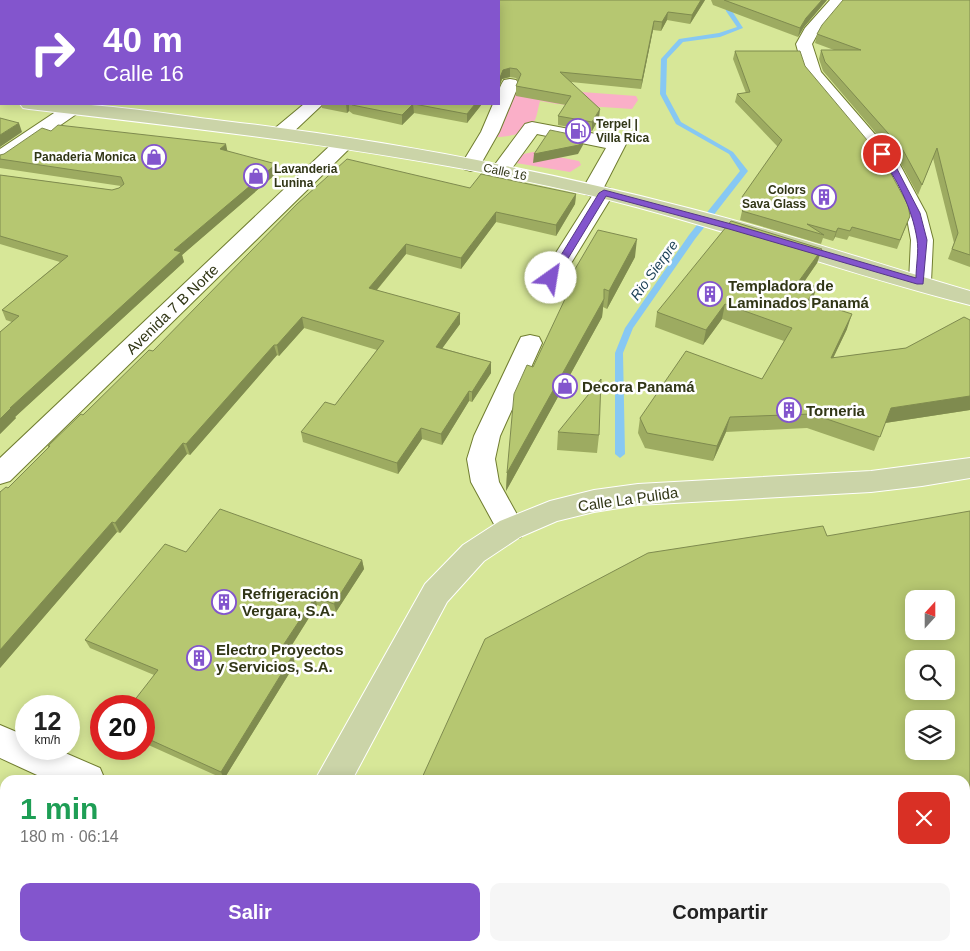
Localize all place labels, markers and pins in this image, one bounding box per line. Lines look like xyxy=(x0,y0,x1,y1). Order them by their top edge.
place label: Terpel | Villa Rica xyxy=(596,117,649,145)
fuel station icon: Terpel | Villa Rica xyxy=(565,118,591,144)
pin xyxy=(861,133,903,175)
shop icon: Panaderia Monica xyxy=(141,144,167,170)
place label: Panaderia Monica xyxy=(34,150,136,164)
place label: Lavanderia Lunina xyxy=(274,162,338,190)
shop icon: Lavanderia Lunina xyxy=(243,163,269,189)
place label: Colors Sava Glass xyxy=(742,183,806,211)
building icon: Colors Sava Glass xyxy=(811,184,837,210)
place label: Templadora de Laminados Panamá xyxy=(728,277,870,311)
building icon: Templadora de Laminados Panamá xyxy=(697,281,723,307)
shop icon: Decora Panamá xyxy=(552,373,578,399)
place label: Decora Panamá xyxy=(582,378,695,395)
building icon: Torneria xyxy=(776,397,802,423)
place label: Torneria xyxy=(806,402,866,419)
place label: Refrigeración Vergara, S.A. xyxy=(242,585,339,619)
building icon: Refrigeración Vergara, S.A. xyxy=(211,589,237,615)
place label: Electro Proyectos y Servicios, S.A. xyxy=(216,641,344,675)
building icon: Electro Proyectos y Servicios, S.A. xyxy=(186,645,212,671)

